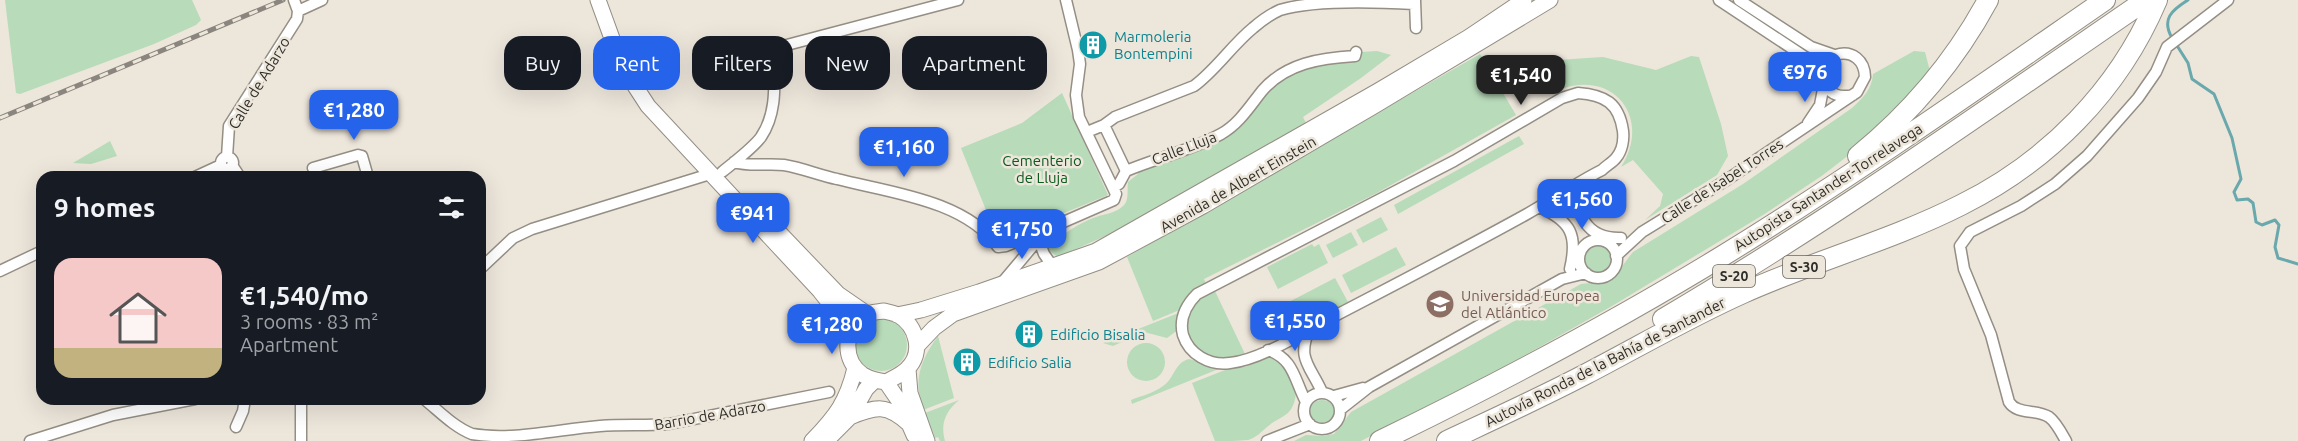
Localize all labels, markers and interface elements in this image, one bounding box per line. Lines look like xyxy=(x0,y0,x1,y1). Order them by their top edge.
place label: Marmoleria Bontempini xyxy=(1114,28,1193,62)
building icon: Marmoleria Bontempini xyxy=(1077,29,1109,61)
street label: Calle de Adarzo xyxy=(225,34,293,132)
chip: Buy xyxy=(504,36,581,90)
chip: Rent xyxy=(593,36,680,90)
chip: Filters xyxy=(692,36,793,90)
chip: New xyxy=(805,36,890,90)
chip: Apartment xyxy=(902,36,1047,90)
pin: €976 xyxy=(1769,52,1841,103)
pin: €1,540 xyxy=(1472,55,1570,106)
text: €976 xyxy=(1782,60,1828,83)
text: €1,540 xyxy=(1490,63,1552,86)
pin: €1,280 xyxy=(305,90,403,141)
text: €1,280 xyxy=(323,98,385,121)
street label: Autopista Santander-Torrelavega xyxy=(1731,120,1925,254)
pin: €1,160 xyxy=(855,127,953,178)
street label: Calle Lluja xyxy=(1149,128,1219,168)
street label: Avenida de Albert Einstein xyxy=(1157,132,1319,236)
text: €1,160 xyxy=(873,135,935,158)
street label: Calle de Isabel Torres xyxy=(1658,135,1786,227)
park label: Cementerio de Lluja xyxy=(1002,152,1082,186)
pin: €1,560 xyxy=(1533,179,1631,230)
text: €1,560 xyxy=(1551,187,1613,210)
icon: filters xyxy=(435,191,468,224)
text: 9 homes xyxy=(54,193,155,222)
pin: €941 xyxy=(717,193,789,244)
text: €941 xyxy=(730,201,776,224)
pin: €1,750 xyxy=(973,209,1071,260)
text: €1,750 xyxy=(991,217,1053,240)
road number: S-30 xyxy=(1783,256,1825,278)
road number: S-20 xyxy=(1713,265,1755,287)
text: €1,540/mo xyxy=(240,281,369,310)
icon: home xyxy=(102,282,174,354)
place label: Universidad Europea del Atlántico xyxy=(1461,287,1600,321)
school or university icon: Universidad Europea del Atlántico xyxy=(1424,288,1456,320)
street label: Autovía Ronda de la Bahía de Santander xyxy=(1482,294,1728,430)
pin: €1,550 xyxy=(1246,301,1344,352)
pin: €1,280 xyxy=(783,304,881,355)
text: €1,550 xyxy=(1264,309,1326,332)
text: 3 rooms · 83 m² xyxy=(240,310,378,333)
text: €1,280 xyxy=(801,312,863,335)
building icon: Edificio Bisalia xyxy=(1013,318,1045,350)
place label: Edificio Bisalia xyxy=(1050,326,1146,343)
text: Apartment xyxy=(240,333,338,356)
building icon: Edificio Salia xyxy=(951,346,983,378)
place label: Edificio Salia xyxy=(988,354,1072,371)
street label: Barrio de Adarzo xyxy=(653,397,767,433)

